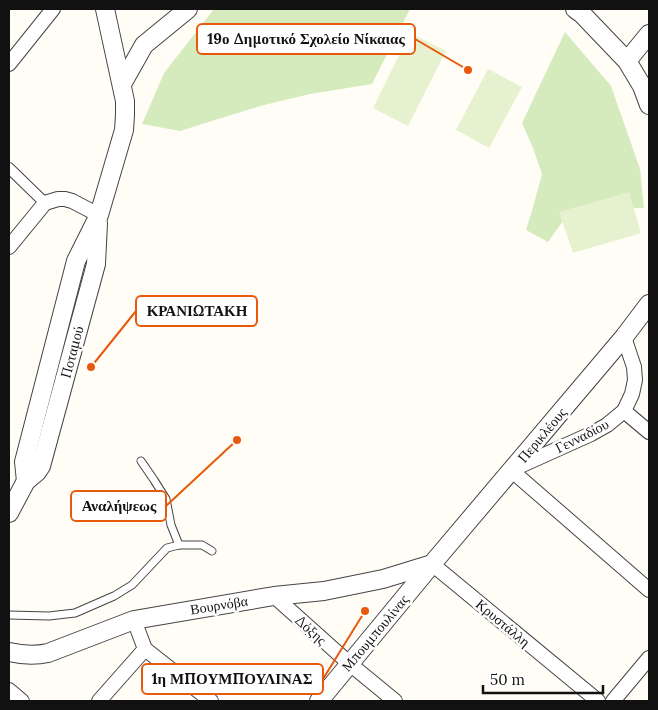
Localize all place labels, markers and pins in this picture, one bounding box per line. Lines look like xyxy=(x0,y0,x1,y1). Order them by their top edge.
callout: 19ο Δημοτικό Σχολείο Νίκαιας xyxy=(197,24,415,54)
callout: ΚΡΑΝΙΩΤΑΚΗ xyxy=(136,296,257,326)
callout: Αναλήψεως xyxy=(71,491,166,521)
callout: 1η ΜΠΟΥΜΠΟΥΛΙΝΑΣ xyxy=(142,664,323,694)

